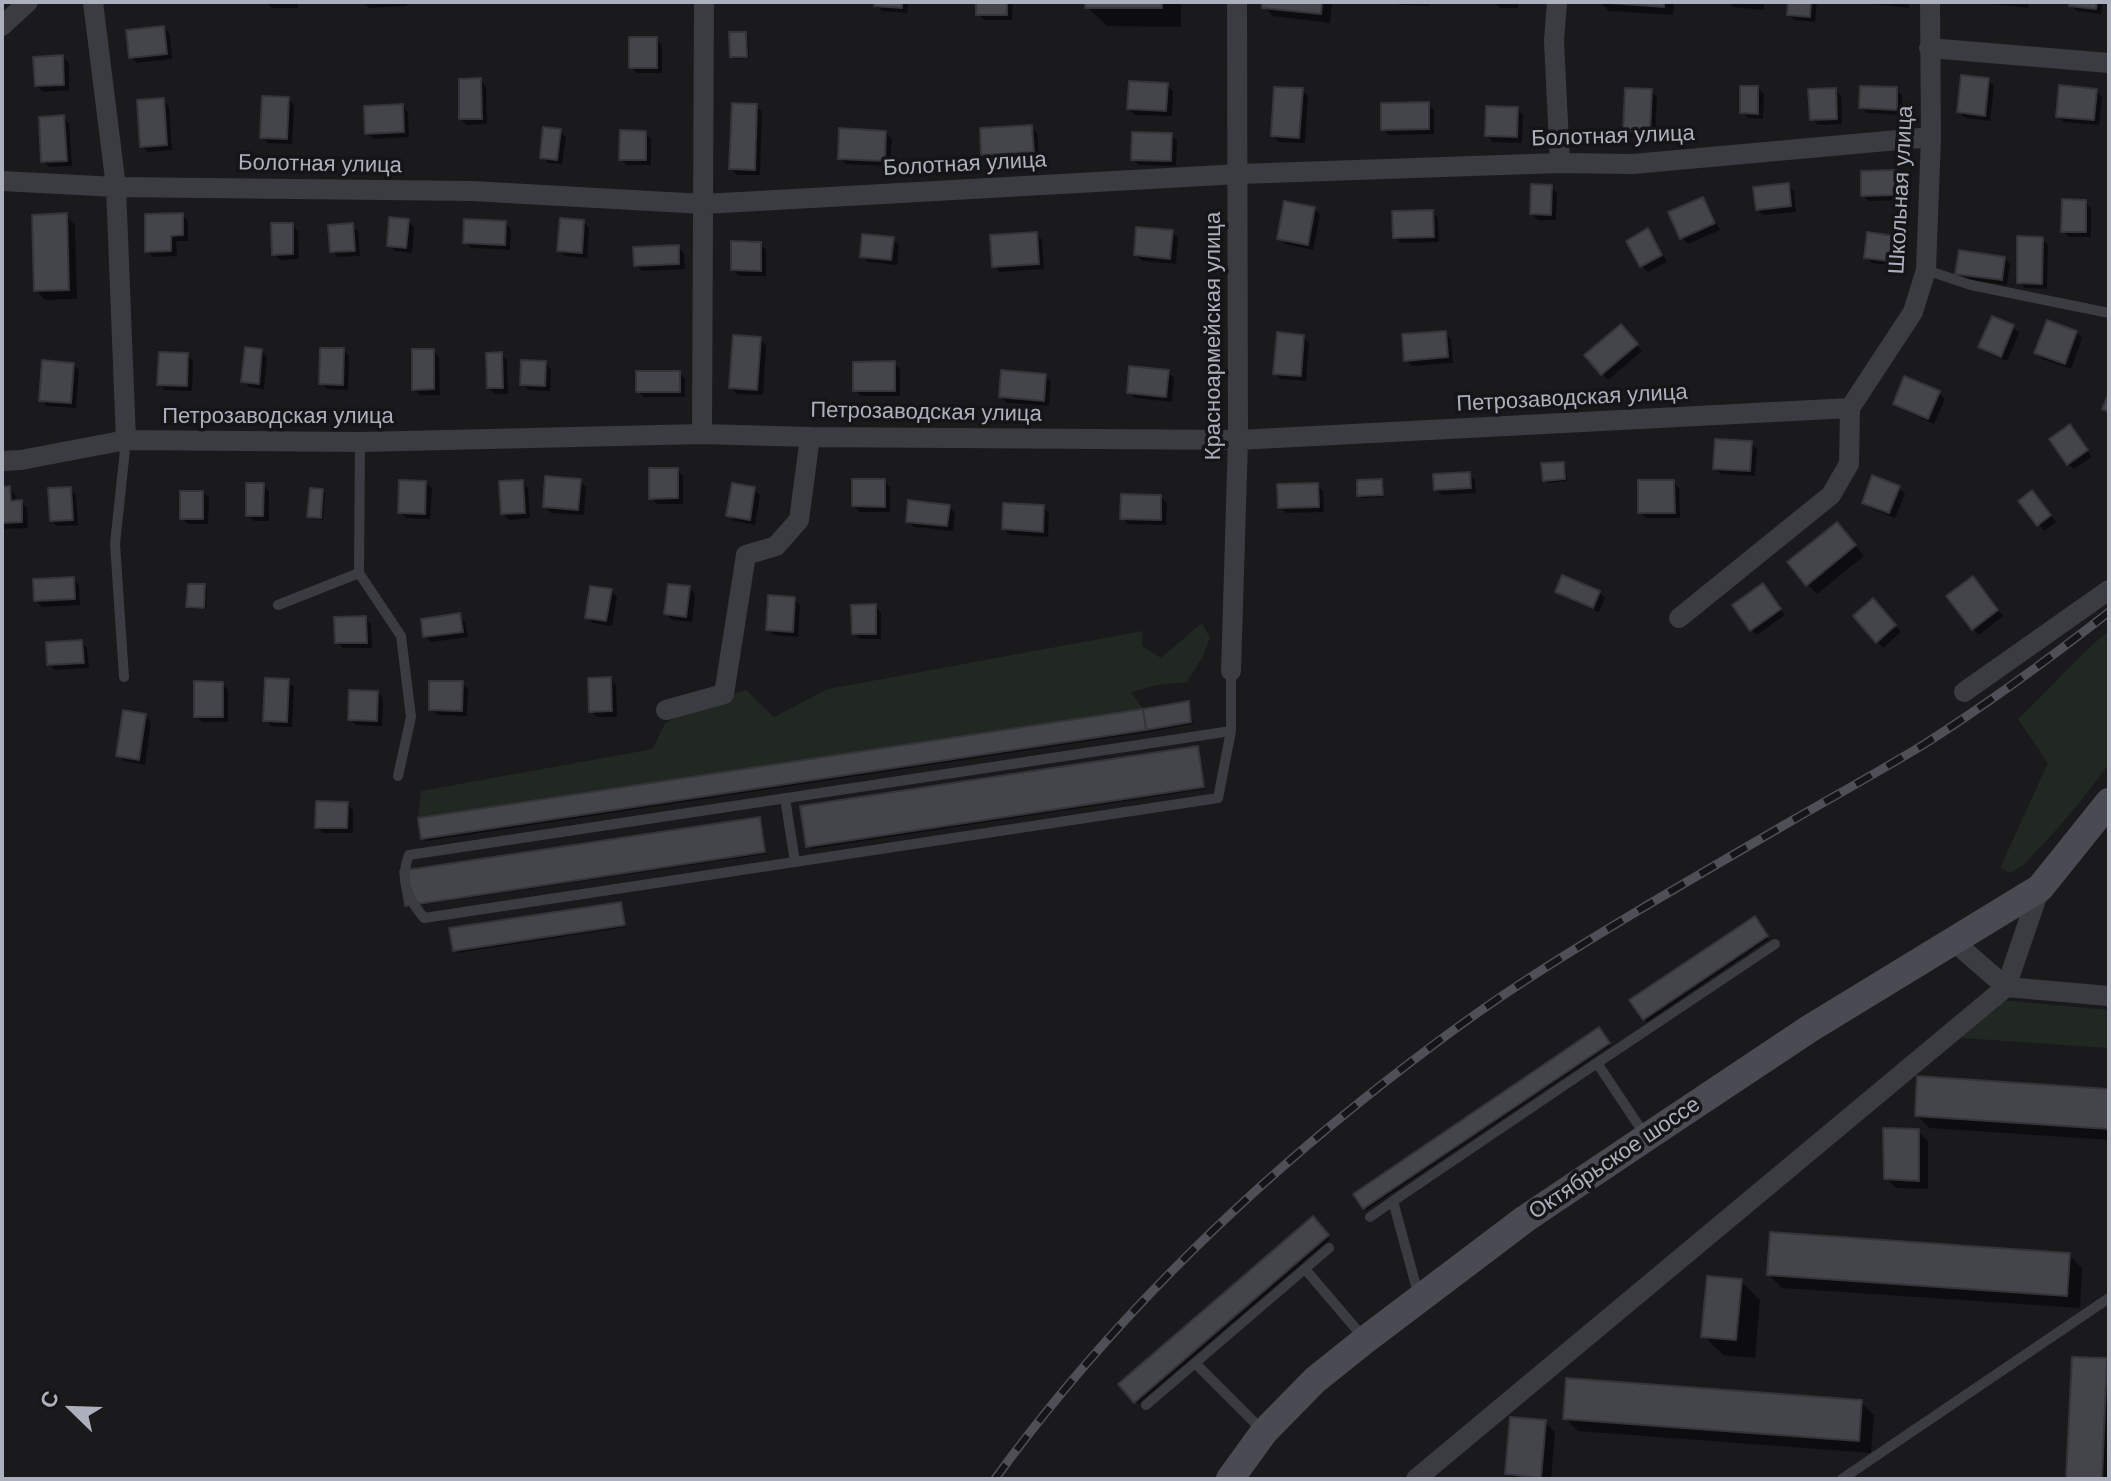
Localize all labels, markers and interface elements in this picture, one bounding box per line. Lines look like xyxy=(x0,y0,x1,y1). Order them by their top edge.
street label: Школьная улица xyxy=(1884,105,1920,275)
street label: Болотная улица xyxy=(1531,121,1695,153)
street label: Болотная улица xyxy=(883,148,1047,182)
street label: Болотная улица xyxy=(238,150,402,180)
street label: Красноармейская улица xyxy=(1201,212,1227,460)
street label: Петрозаводская улица xyxy=(1456,380,1688,418)
street label: Петрозаводская улица xyxy=(810,398,1042,428)
street label: Петрозаводская улица xyxy=(162,404,394,430)
street label: Октябрьское шоссе xyxy=(1524,1092,1706,1226)
north arrow xyxy=(32,1369,112,1449)
text: С xyxy=(33,1386,66,1412)

